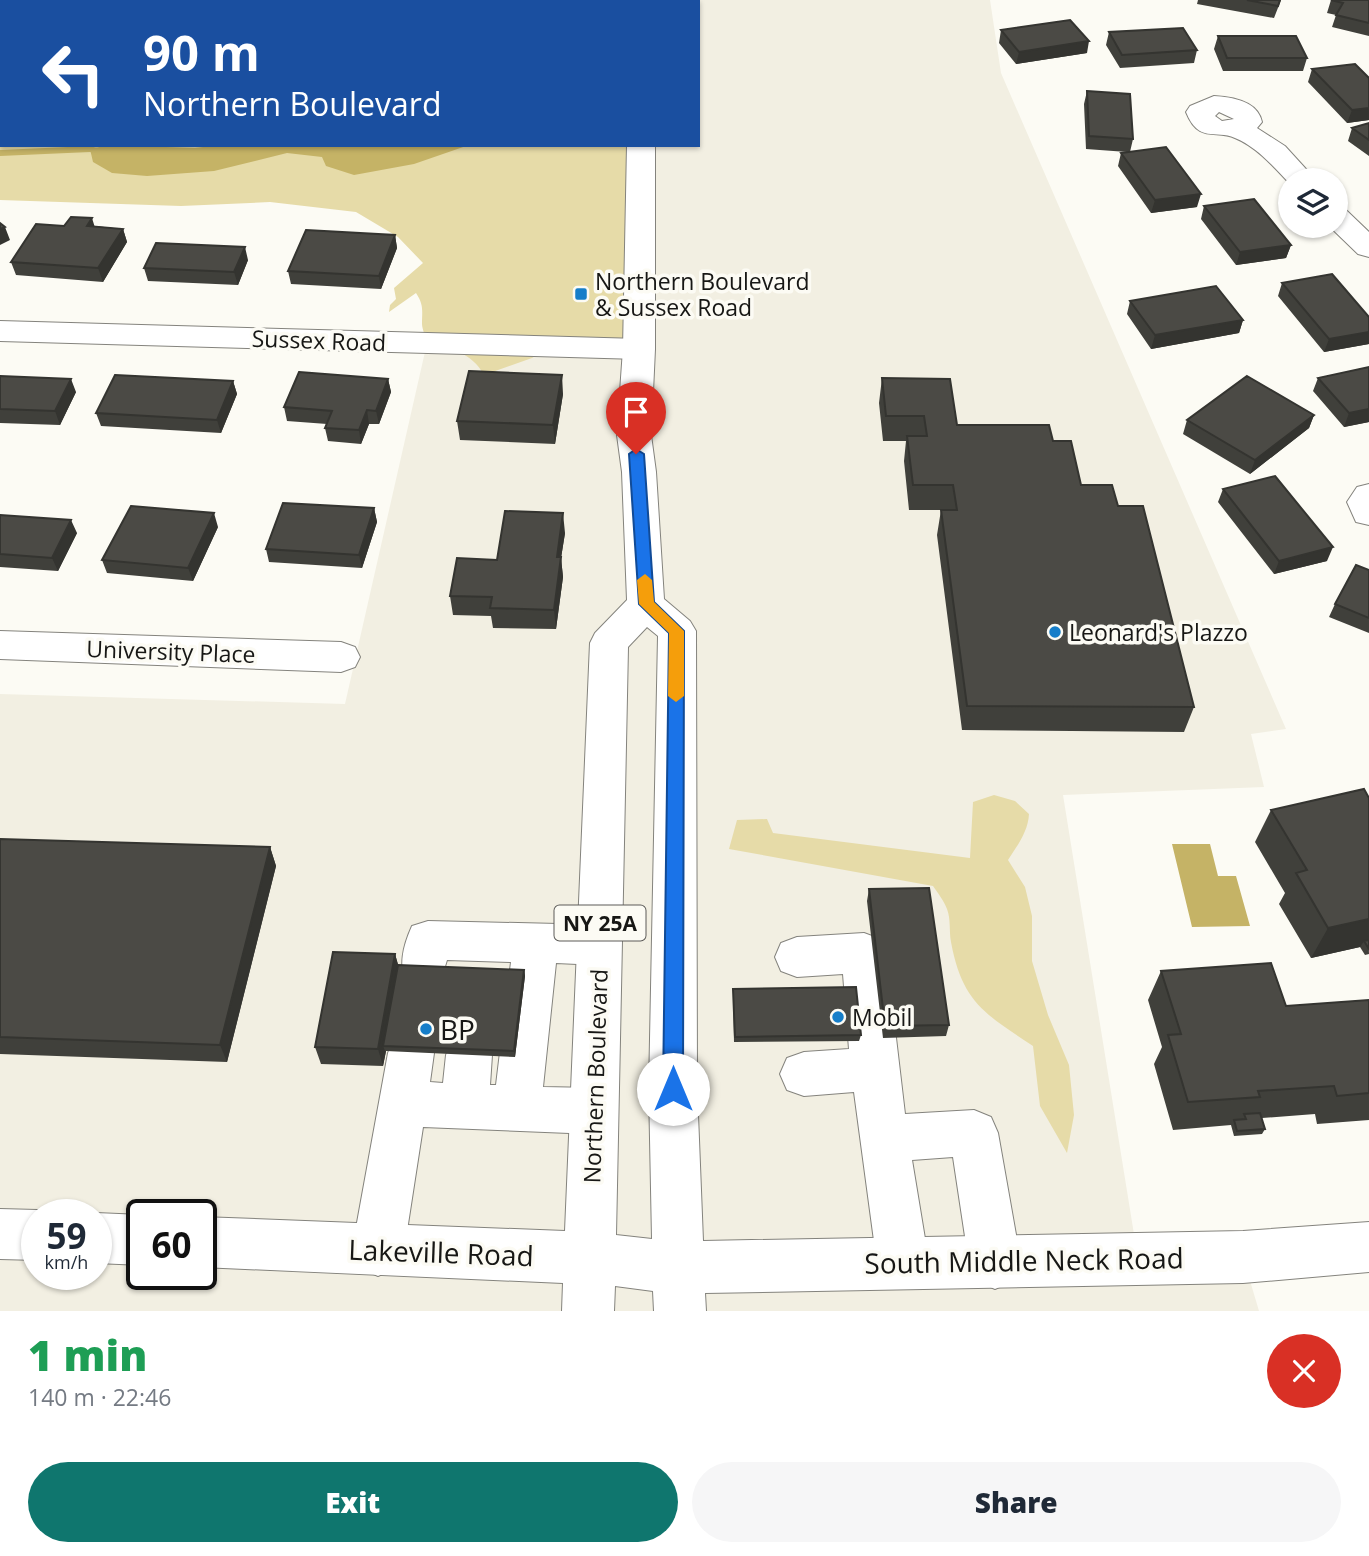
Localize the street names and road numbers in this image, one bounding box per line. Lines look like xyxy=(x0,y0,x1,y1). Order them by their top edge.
street label: Sussex Road xyxy=(251,322,387,358)
street label: University Place xyxy=(86,632,256,670)
road number: NY 25A xyxy=(554,906,646,940)
street label: Northern Boulevard xyxy=(575,968,615,1184)
street label: Lakeville Road xyxy=(348,1230,534,1274)
street label: South Middle Neck Road xyxy=(864,1238,1184,1282)

